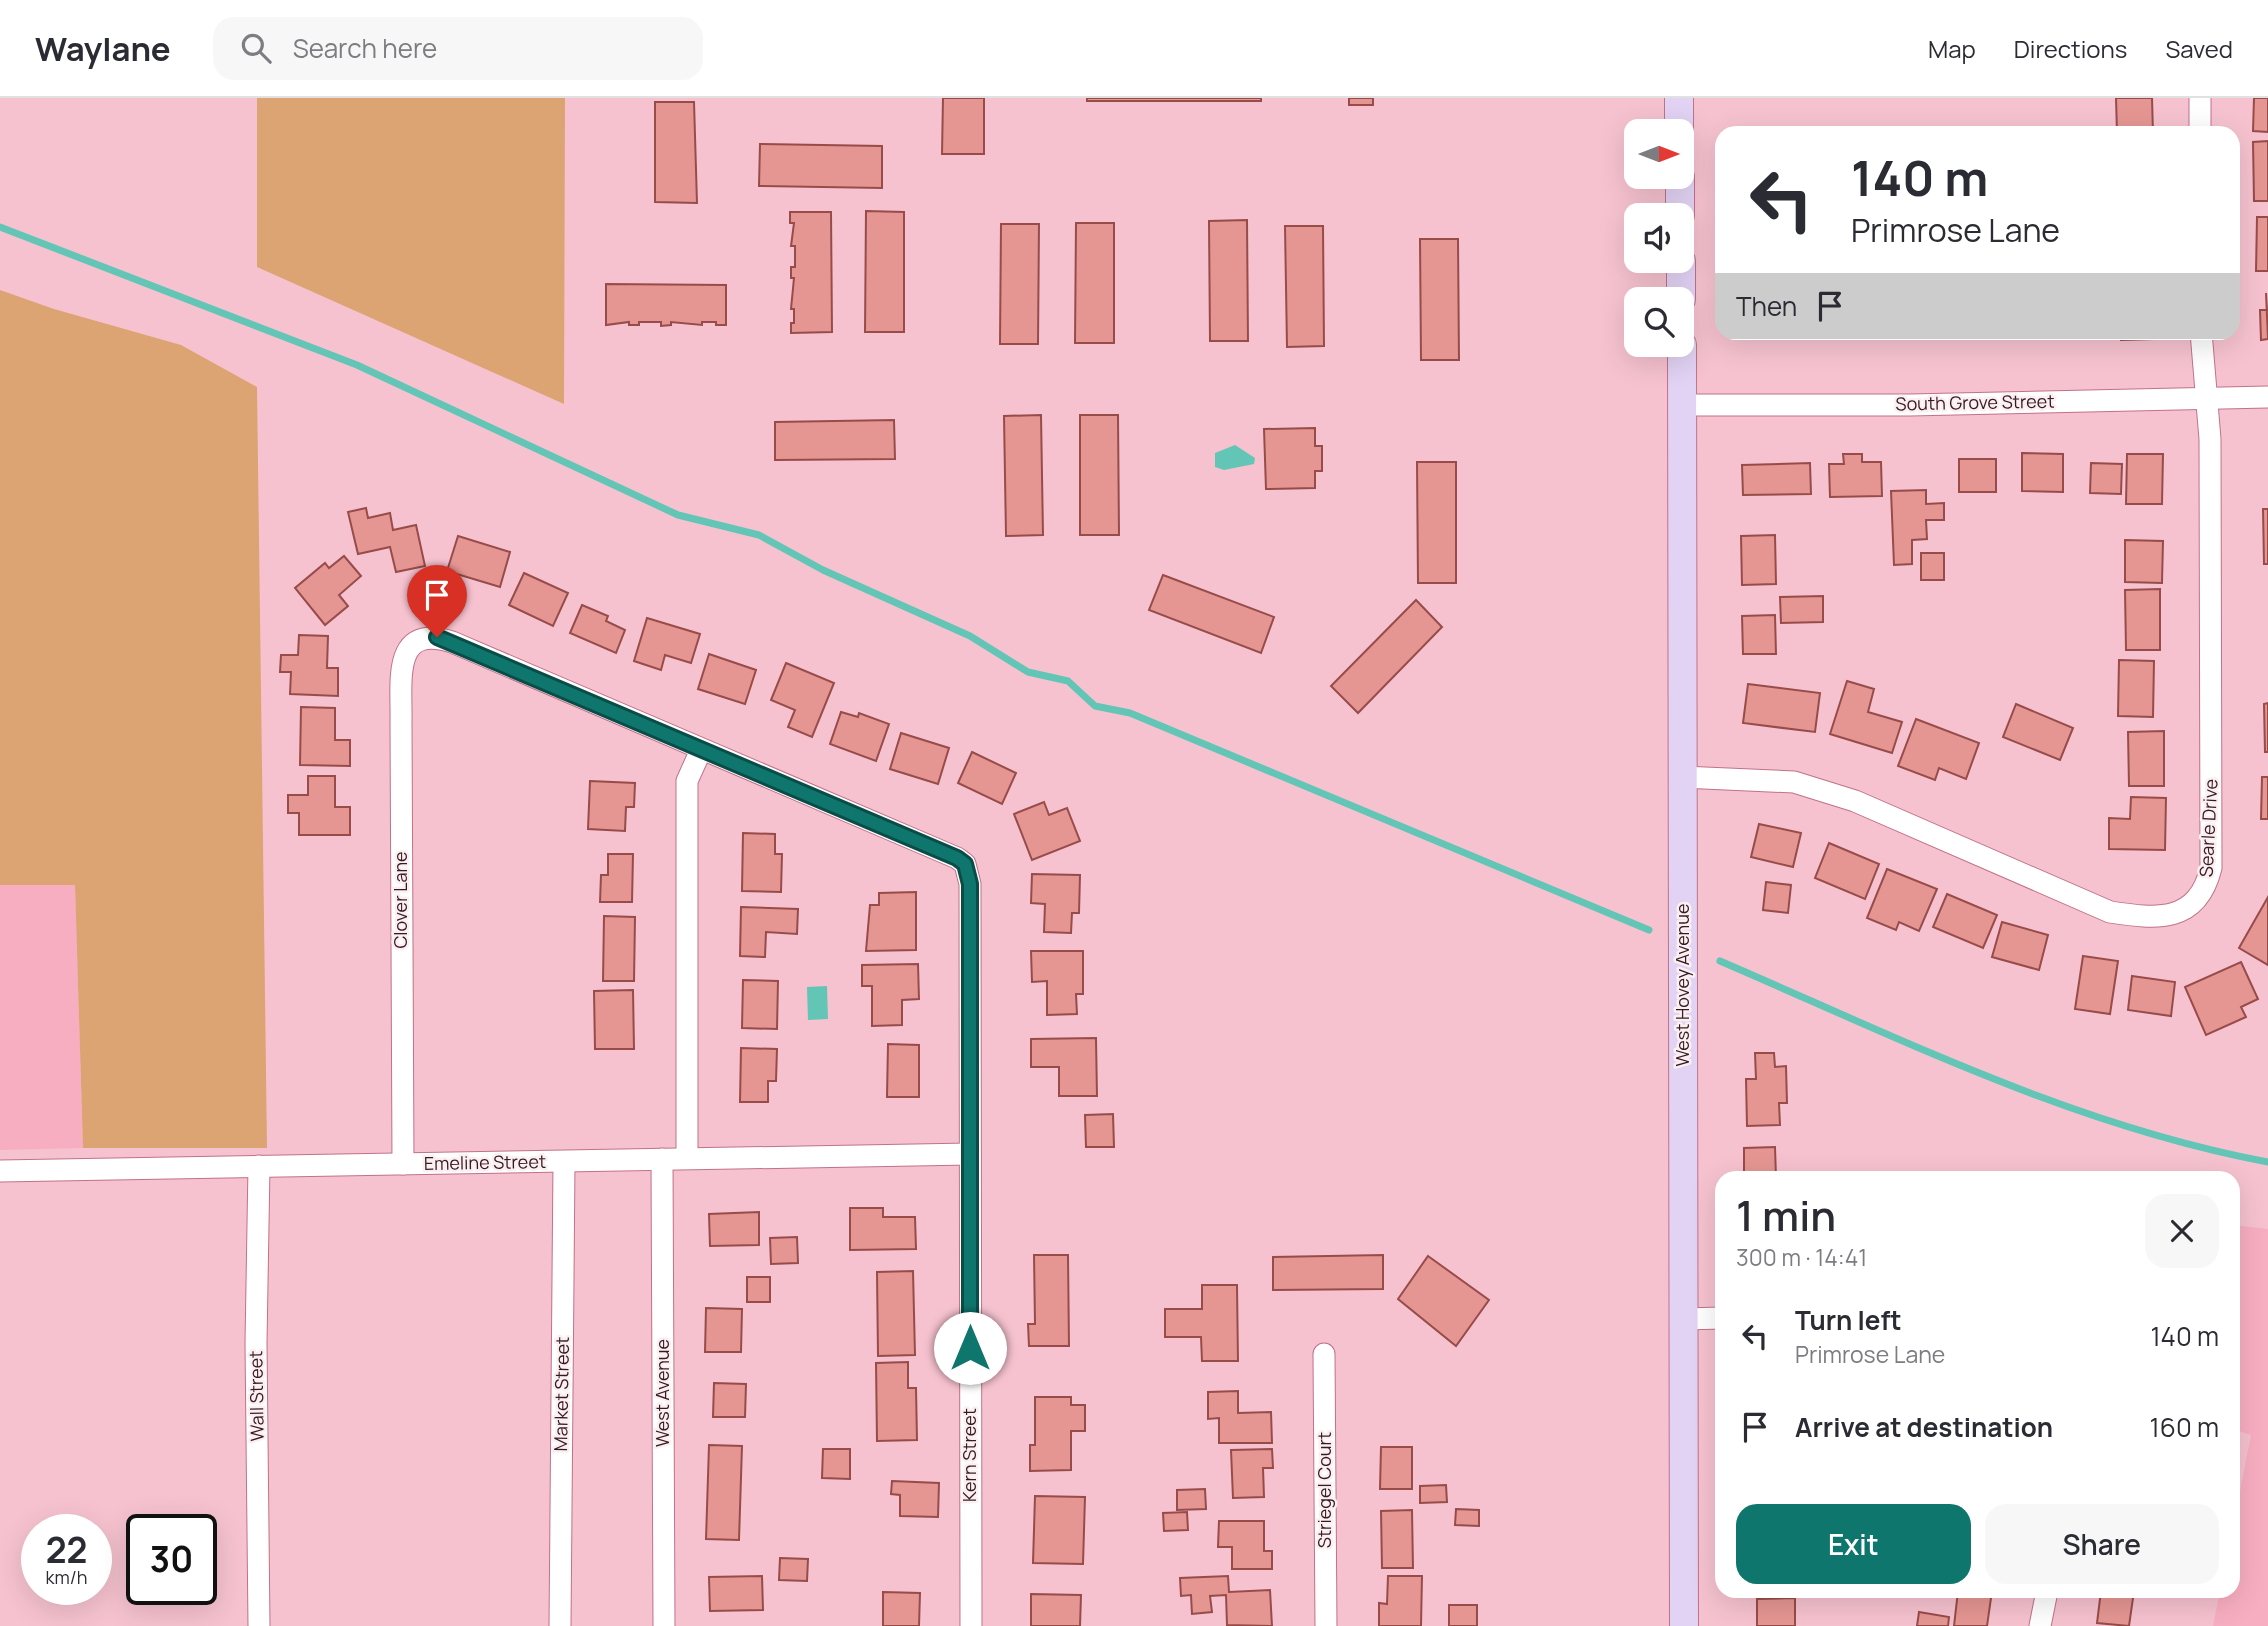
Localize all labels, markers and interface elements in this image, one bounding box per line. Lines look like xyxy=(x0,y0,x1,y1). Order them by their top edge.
search box xyxy=(213,17,703,80)
text: Waylane xyxy=(35,26,171,71)
icon: search xyxy=(237,29,275,67)
text: Search here xyxy=(293,30,437,66)
text: Map xyxy=(1928,32,1976,65)
text: Directions xyxy=(2014,32,2127,65)
text: Saved xyxy=(2165,32,2233,65)
north arrow xyxy=(1624,119,1694,189)
map controls xyxy=(1624,119,1694,357)
text: 140 m xyxy=(1851,144,1988,211)
icon: left xyxy=(1736,154,1827,245)
button: sound xyxy=(1624,203,1694,273)
text: Primrose Lane xyxy=(1851,208,2060,252)
button: search xyxy=(1624,287,1694,357)
icon: arrive xyxy=(1811,287,1849,325)
text: Then xyxy=(1736,288,1797,324)
street label: South Grove Street xyxy=(1895,389,2055,415)
pin xyxy=(407,565,467,637)
icon: arrive xyxy=(418,576,456,614)
street label: Searle Drive xyxy=(2193,778,2223,878)
street label: Clover Lane xyxy=(388,851,412,949)
street label: West Hovey Avenue xyxy=(1670,904,1694,1067)
street label: Emeline Street xyxy=(424,1149,546,1175)
text: 1 min xyxy=(1736,1186,1836,1244)
button: close xyxy=(2145,1194,2219,1268)
text: 300 m · 14:41 xyxy=(1736,1241,1867,1273)
text: Turn left xyxy=(1795,1302,1902,1338)
position arrow xyxy=(933,1311,1007,1385)
icon: left xyxy=(1736,1317,1774,1355)
text: 140 m xyxy=(2150,1318,2219,1354)
street label: Market Street xyxy=(548,1337,574,1451)
text: Primrose Lane xyxy=(1795,1338,1945,1370)
street label: West Avenue xyxy=(650,1339,674,1447)
street label: Wall Street xyxy=(243,1350,269,1442)
street label: Kern Street xyxy=(957,1408,981,1502)
icon: arrive xyxy=(1736,1408,1774,1446)
text: Arrive at destination xyxy=(1795,1409,2053,1445)
text: 160 m xyxy=(2150,1409,2219,1445)
street label: Striegel Court xyxy=(1312,1432,1336,1548)
button: Exit xyxy=(1736,1504,1971,1584)
button: Share xyxy=(1985,1504,2219,1584)
speed limit sign: 30 xyxy=(126,1514,217,1605)
text: 22 xyxy=(46,1526,87,1574)
text: km/h xyxy=(46,1565,87,1589)

